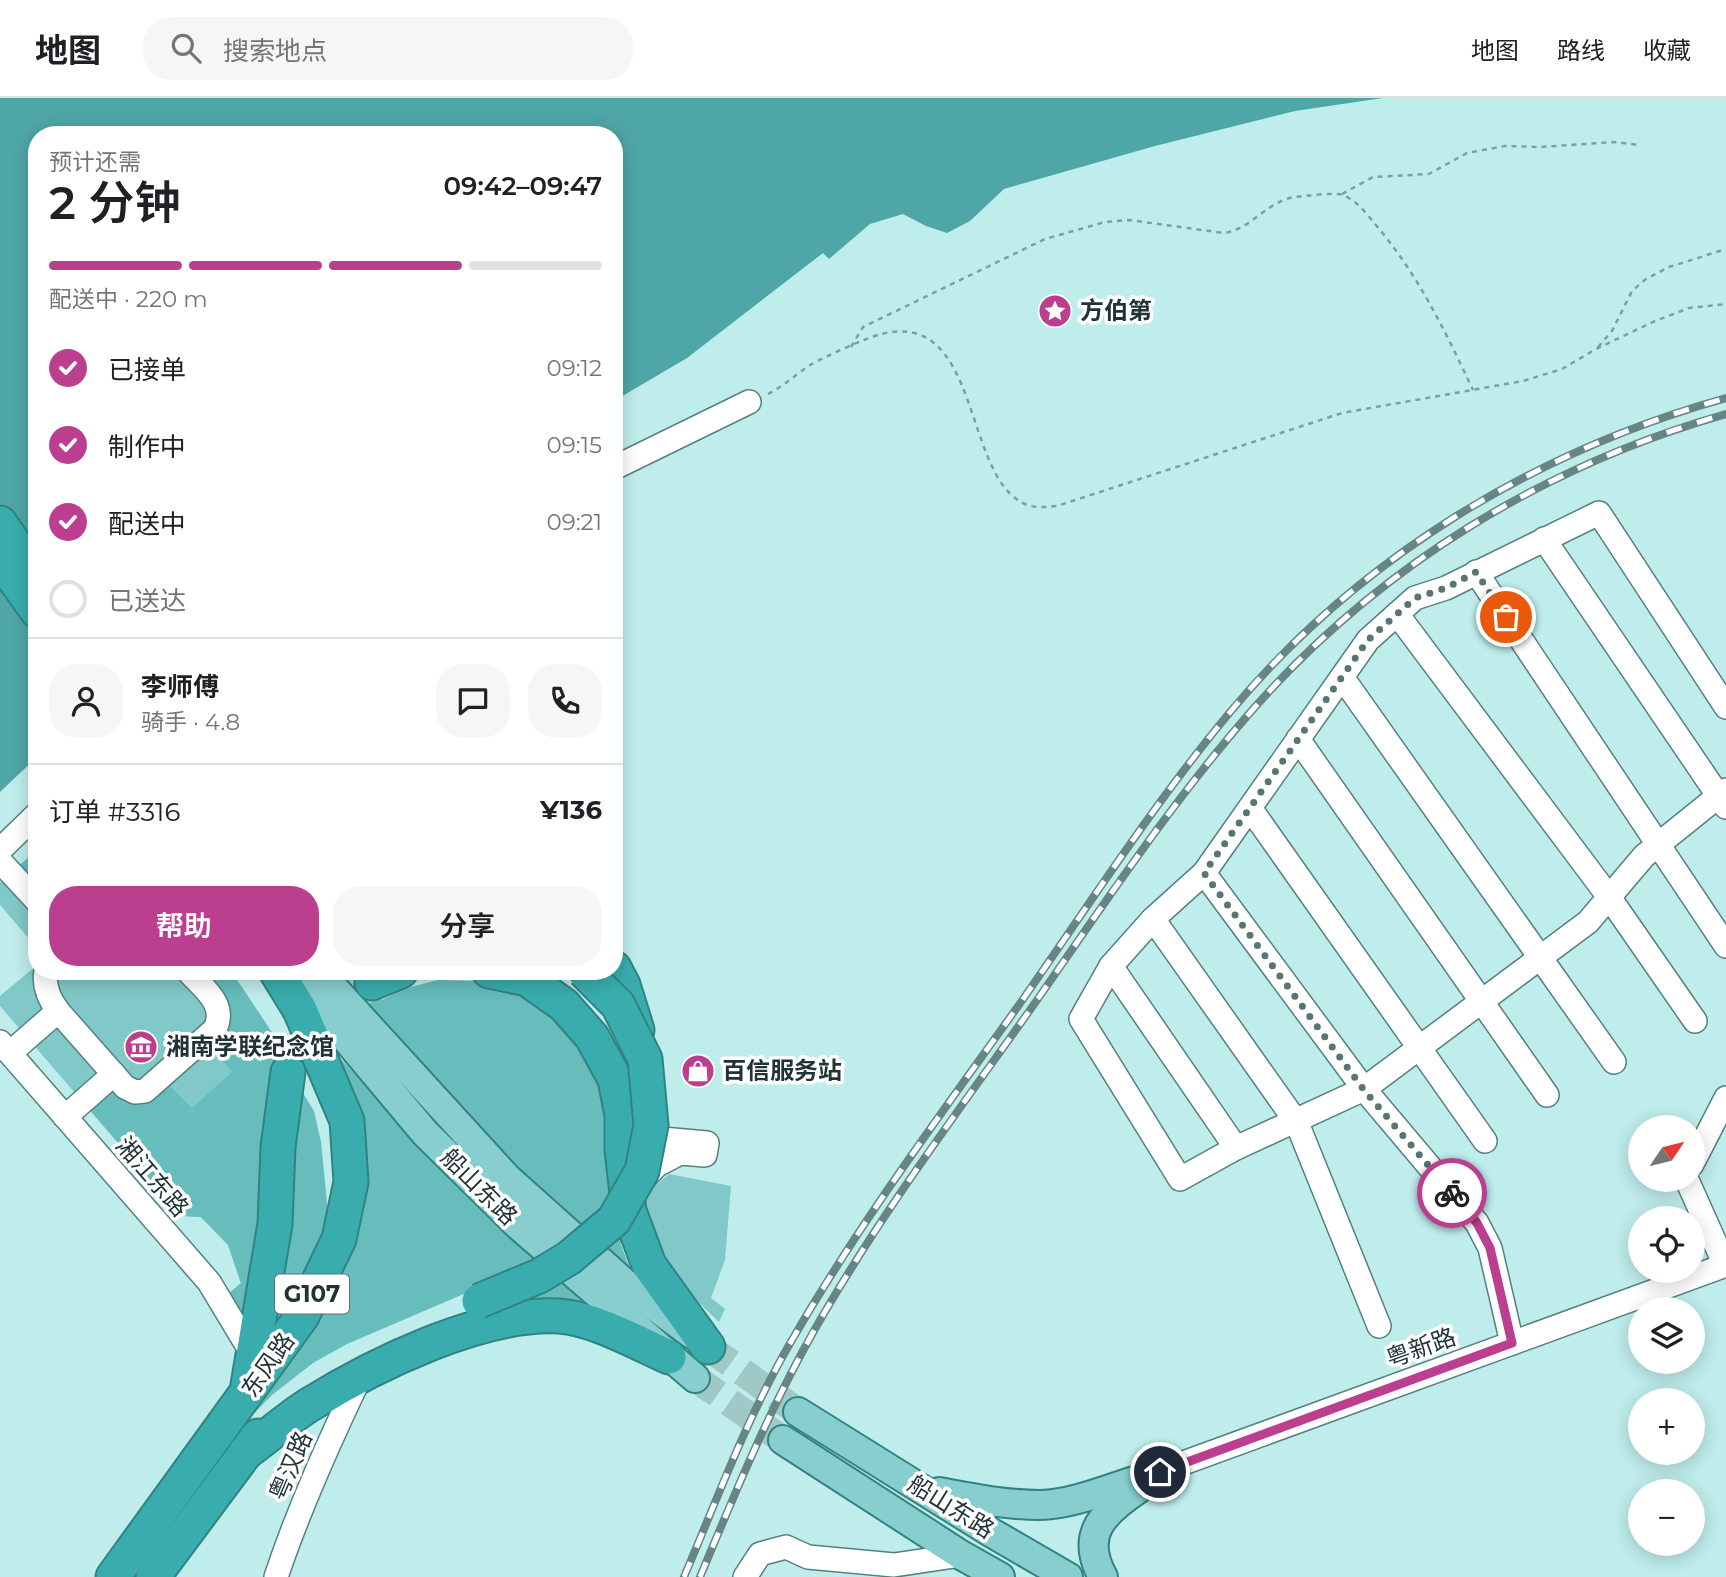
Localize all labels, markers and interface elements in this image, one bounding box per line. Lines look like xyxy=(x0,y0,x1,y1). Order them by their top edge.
search box xyxy=(143,17,633,80)
icon: search xyxy=(167,29,205,67)
text: 地图 xyxy=(35,30,101,70)
text: 搜索地点 xyxy=(223,35,327,67)
text: 地图 xyxy=(1471,36,1519,65)
text: 路线 xyxy=(1557,36,1605,65)
text: 收藏 xyxy=(1643,36,1691,65)
text: 预计还需 xyxy=(49,148,141,176)
text: 09:42–09:47 xyxy=(444,170,602,202)
text: 2 分钟 xyxy=(49,174,180,231)
text: 配送中 · 220 m xyxy=(49,285,208,313)
place icon: 方伯第 xyxy=(1036,292,1074,330)
place label: 方伯第 xyxy=(1080,296,1152,325)
icon: check xyxy=(49,349,87,387)
text: 已接单 xyxy=(108,354,186,386)
text: 09:12 xyxy=(547,354,602,382)
icon: check xyxy=(49,426,87,464)
text: 制作中 xyxy=(108,431,186,463)
text: 09:15 xyxy=(547,431,602,459)
icon: check xyxy=(49,503,87,541)
text: 配送中 xyxy=(108,508,186,540)
text: 09:21 xyxy=(547,508,602,536)
text: 已送达 xyxy=(108,585,186,617)
pin xyxy=(1476,587,1536,647)
icon: bag xyxy=(1487,598,1525,636)
button: person xyxy=(49,664,123,738)
button: chat xyxy=(436,664,510,738)
button: phone xyxy=(528,664,602,738)
text: 李师傅 xyxy=(141,671,219,703)
text: 骑手 · 4.8 xyxy=(141,708,240,736)
text: ¥136 xyxy=(540,794,602,826)
text: 订单 #3316 xyxy=(49,796,180,828)
button: 帮助 xyxy=(49,886,319,966)
button: 分享 xyxy=(333,886,602,966)
museum icon: 湘南学联纪念馆 xyxy=(122,1028,160,1066)
place label: 湘南学联纪念馆 xyxy=(166,1032,334,1061)
shop icon: 百信服务站 xyxy=(679,1052,717,1090)
place label: 百信服务站 xyxy=(722,1056,842,1085)
north arrow xyxy=(1628,1115,1704,1192)
map controls xyxy=(1628,1115,1705,1556)
street label: 湘江东路 xyxy=(110,1131,195,1222)
street label: 船山东路 xyxy=(435,1142,524,1231)
courier xyxy=(1417,1158,1487,1228)
icon: bike xyxy=(1433,1174,1471,1212)
button: locate xyxy=(1628,1206,1705,1283)
road number: G107 xyxy=(275,1274,349,1314)
button: layers xyxy=(1628,1297,1705,1374)
street label: 粤新路 xyxy=(1382,1322,1460,1373)
street label: 东风路 xyxy=(235,1327,300,1403)
button: + xyxy=(1628,1388,1705,1465)
street label: 粤汉路 xyxy=(263,1427,318,1505)
pin xyxy=(1130,1442,1190,1502)
icon: home xyxy=(1141,1453,1179,1491)
street label: 船山东路 xyxy=(903,1469,1000,1544)
button: − xyxy=(1628,1479,1705,1556)

